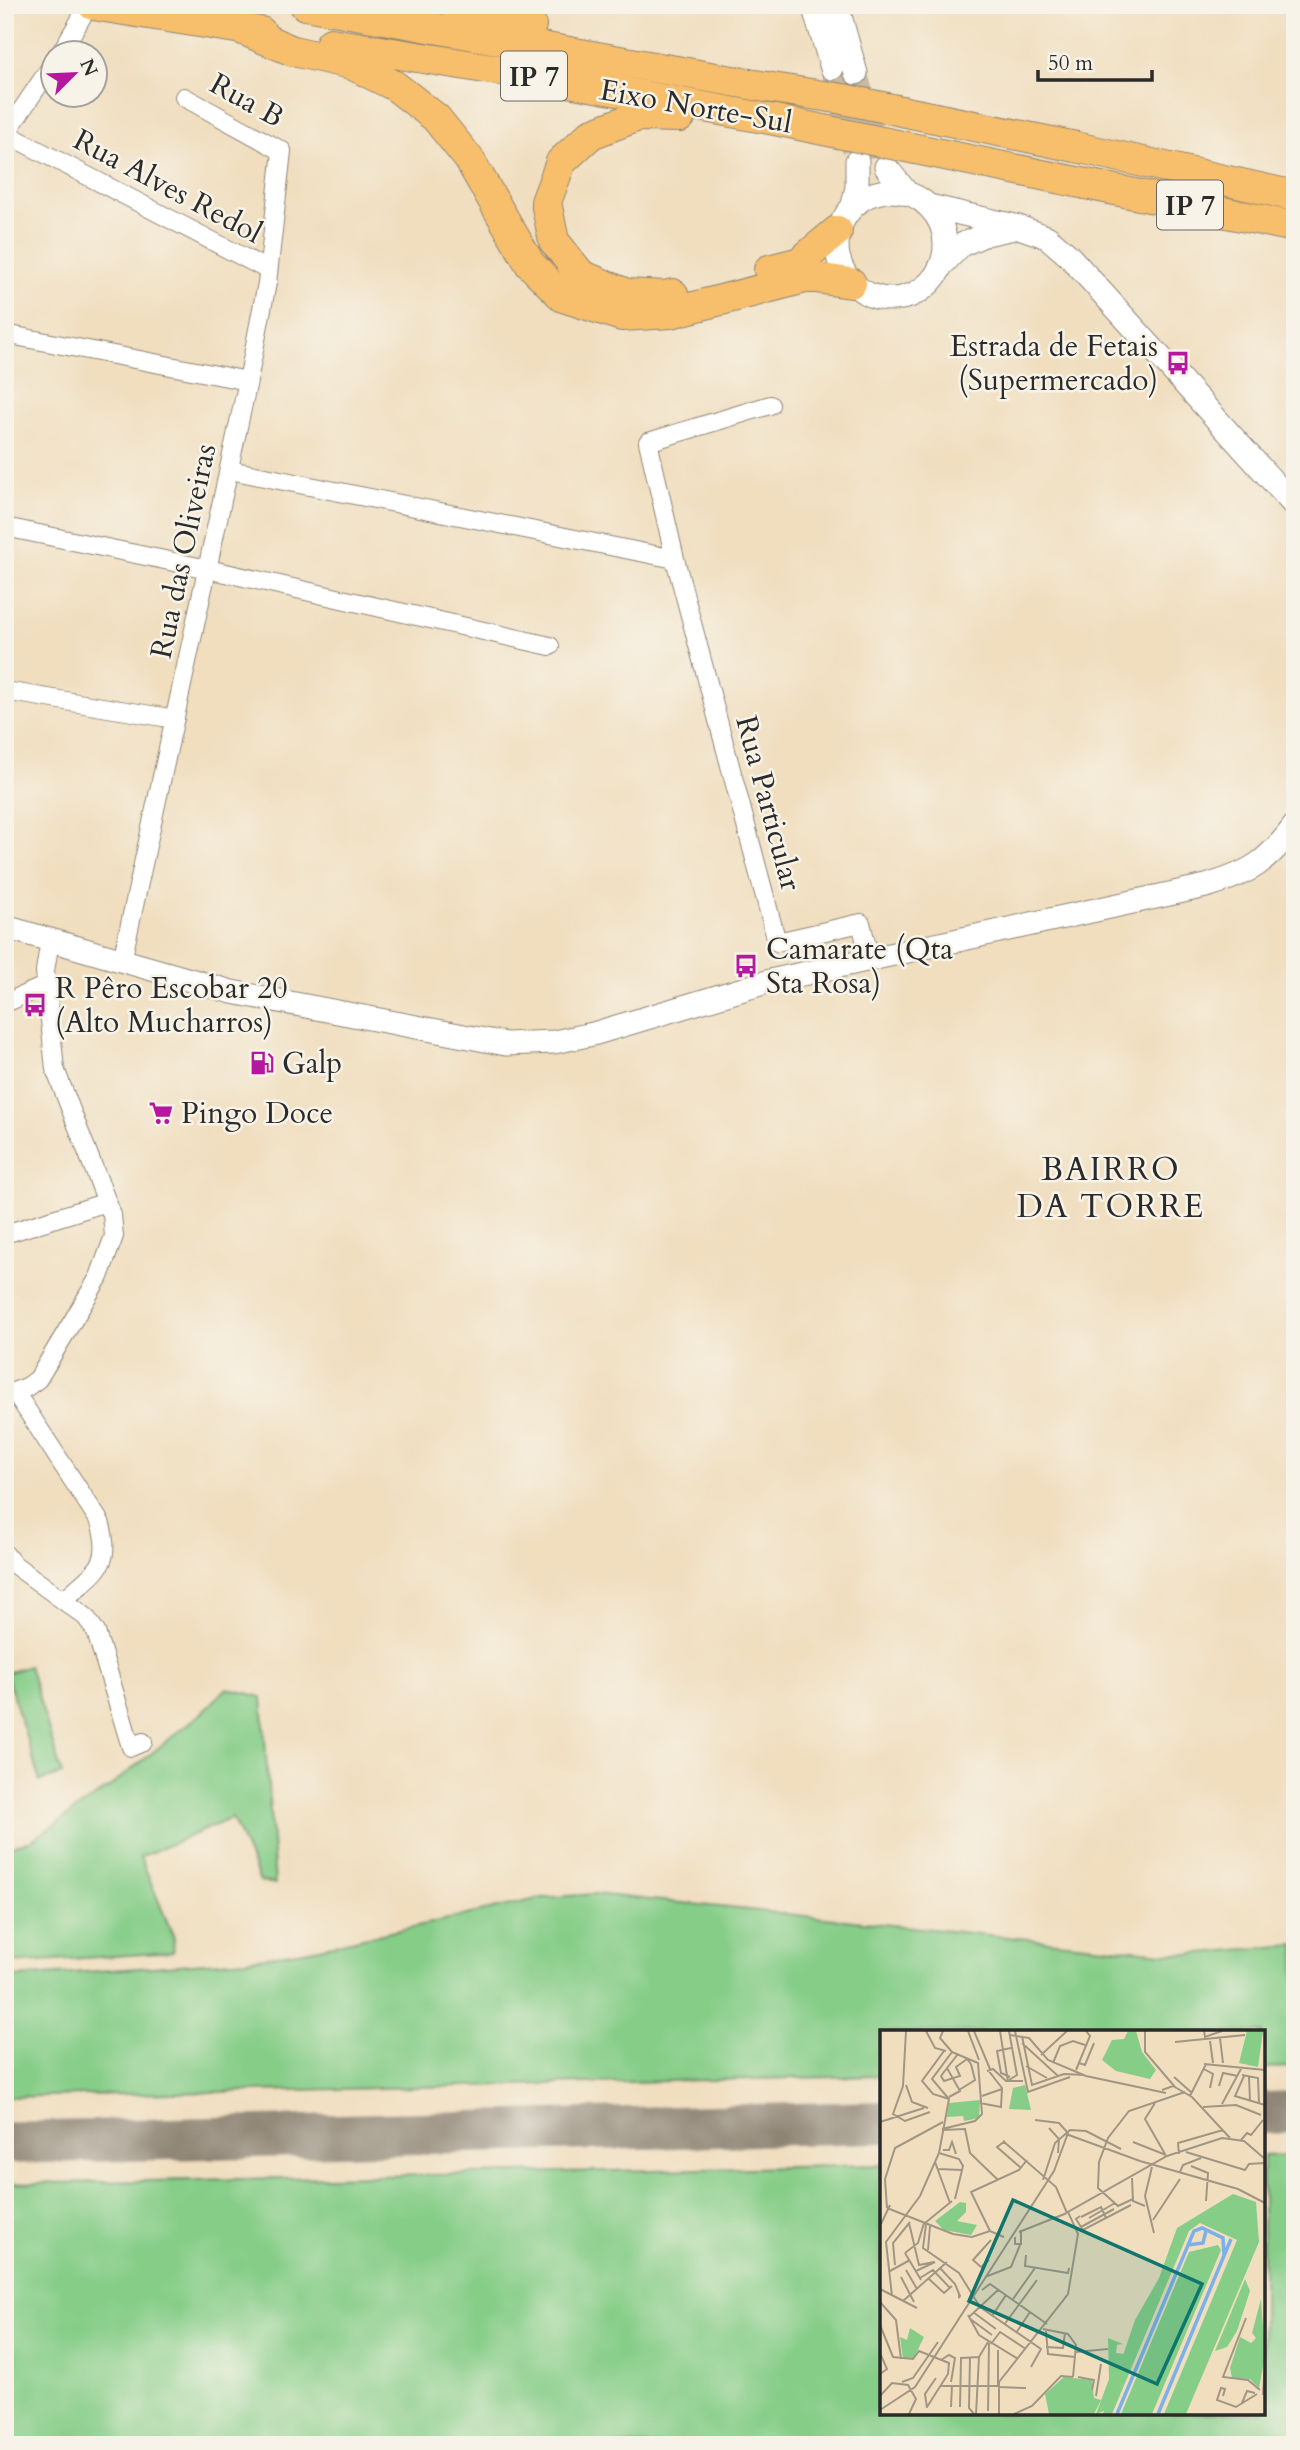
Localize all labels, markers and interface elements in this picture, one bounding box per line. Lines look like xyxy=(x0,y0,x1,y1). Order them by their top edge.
north arrow xyxy=(38,38,108,108)
scale bar xyxy=(1038,38,1151,82)
text: 50 m xyxy=(1048,49,1093,78)
road number: IP 7 xyxy=(501,52,567,100)
text: N xyxy=(73,55,104,81)
street label: Rua B xyxy=(202,63,291,137)
street label: Eixo Norte-Sul xyxy=(597,69,796,144)
street label: Rua Alves Redol xyxy=(66,119,270,254)
road number: IP 7 xyxy=(1157,180,1223,230)
place label: Estrada de Fetais (Supermercado) xyxy=(950,326,1158,401)
bus stop icon: Estrada de Fetais (Supermercado) xyxy=(1164,349,1192,377)
street label: Rua das Oliveiras xyxy=(141,440,226,662)
street label: Rua Particular xyxy=(725,711,812,895)
place label: Camarate (Qta Sta Rosa) xyxy=(766,929,953,1004)
bus stop icon: Camarate (Qta Sta Rosa) xyxy=(732,952,760,980)
place label: R Pêro Escobar 20 (Alto Mucharros) xyxy=(55,968,288,1043)
bus stop icon: R Pêro Escobar 20 (Alto Mucharros) xyxy=(21,991,49,1019)
place label: Galp xyxy=(282,1043,342,1084)
fuel station icon: Galp xyxy=(248,1049,276,1077)
place label: Pingo Doce xyxy=(181,1093,333,1134)
supermarket icon: Pingo Doce xyxy=(147,1099,175,1127)
district label: BAIRRO DA TORRE xyxy=(1017,1148,1205,1229)
inset map xyxy=(880,2030,1265,2415)

